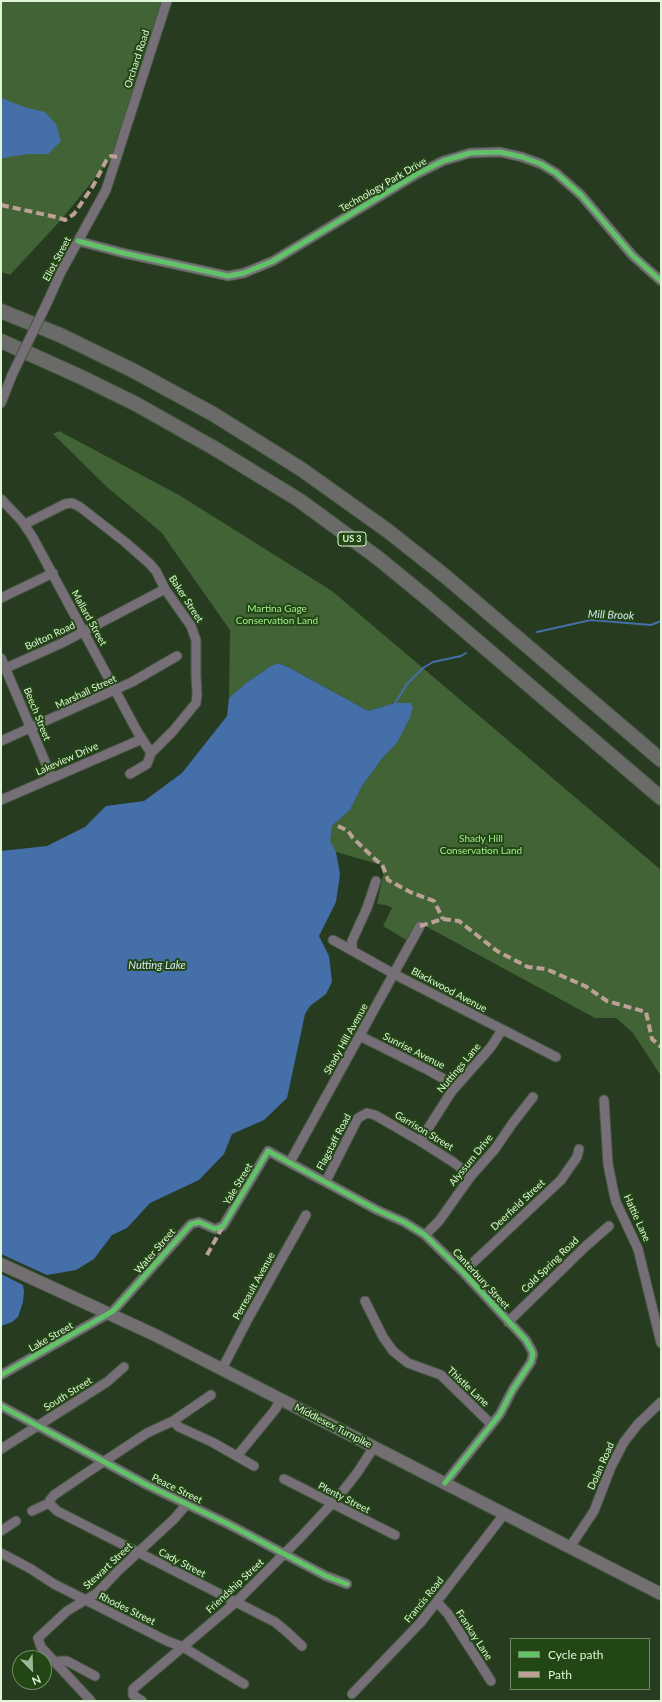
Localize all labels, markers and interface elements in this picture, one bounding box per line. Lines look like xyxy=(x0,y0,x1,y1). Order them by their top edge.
street label: Orchard Road xyxy=(122,28,152,90)
street label: Technology Park Drive xyxy=(337,155,429,215)
street label: Eliot Street xyxy=(40,235,74,283)
road number: US 3 xyxy=(338,532,366,546)
street label: Baker Street xyxy=(166,573,206,625)
street label: Mallard Street xyxy=(69,588,109,648)
park label: Martina Gage Conservation Land xyxy=(236,603,318,626)
water label: Mill Brook xyxy=(588,608,634,622)
street label: Bolton Road xyxy=(23,619,77,653)
street label: Marshall Street xyxy=(53,673,119,711)
street label: Beech Street xyxy=(21,686,53,742)
street label: Lakeview Drive xyxy=(34,740,100,778)
park label: Shady Hill Conservation Land xyxy=(440,833,522,856)
water label: Nutting Lake xyxy=(128,958,186,972)
street label: Blackwood Avenue xyxy=(409,965,489,1015)
street label: Shady Hill Avenue xyxy=(321,1001,371,1077)
street label: Sunrise Avenue xyxy=(381,1030,447,1072)
street label: Nuttings Lane xyxy=(435,1041,483,1095)
street label: Garrison Street xyxy=(392,1109,456,1153)
street label: Flagstaff Road xyxy=(314,1112,354,1172)
street label: Alyssum Drive xyxy=(447,1132,495,1188)
street label: Yale Street xyxy=(221,1161,255,1207)
street label: Deerfield Street xyxy=(488,1177,548,1233)
street label: Hattie Lane xyxy=(621,1192,653,1244)
street label: Water Street xyxy=(132,1226,178,1276)
street label: Cold Spring Road xyxy=(519,1235,581,1295)
street label: Canterbury Street xyxy=(450,1246,512,1312)
street label: Perreault Avenue xyxy=(230,1250,278,1322)
street label: Lake Street xyxy=(27,1320,75,1354)
street label: Thistle Lane xyxy=(445,1365,491,1409)
street label: South Street xyxy=(42,1374,94,1414)
street label: Middlesex Turnpike xyxy=(292,1401,374,1451)
street label: Dolan Road xyxy=(585,1440,617,1492)
street label: Peace Street xyxy=(150,1472,204,1506)
street label: Plenty Street xyxy=(316,1480,372,1516)
street label: Stewart Street xyxy=(81,1540,135,1592)
street label: Cady Street xyxy=(156,1546,208,1580)
street label: Friendship Street xyxy=(204,1556,266,1616)
street label: Francis Road xyxy=(402,1575,446,1625)
street label: Rhodes Street xyxy=(97,1590,157,1628)
street label: Frankay Lane xyxy=(453,1607,495,1663)
legend xyxy=(510,1638,650,1690)
text: Cycle path xyxy=(548,1647,603,1662)
north arrow xyxy=(12,1650,52,1690)
text: Path xyxy=(548,1667,572,1682)
text: N xyxy=(30,1673,43,1688)

